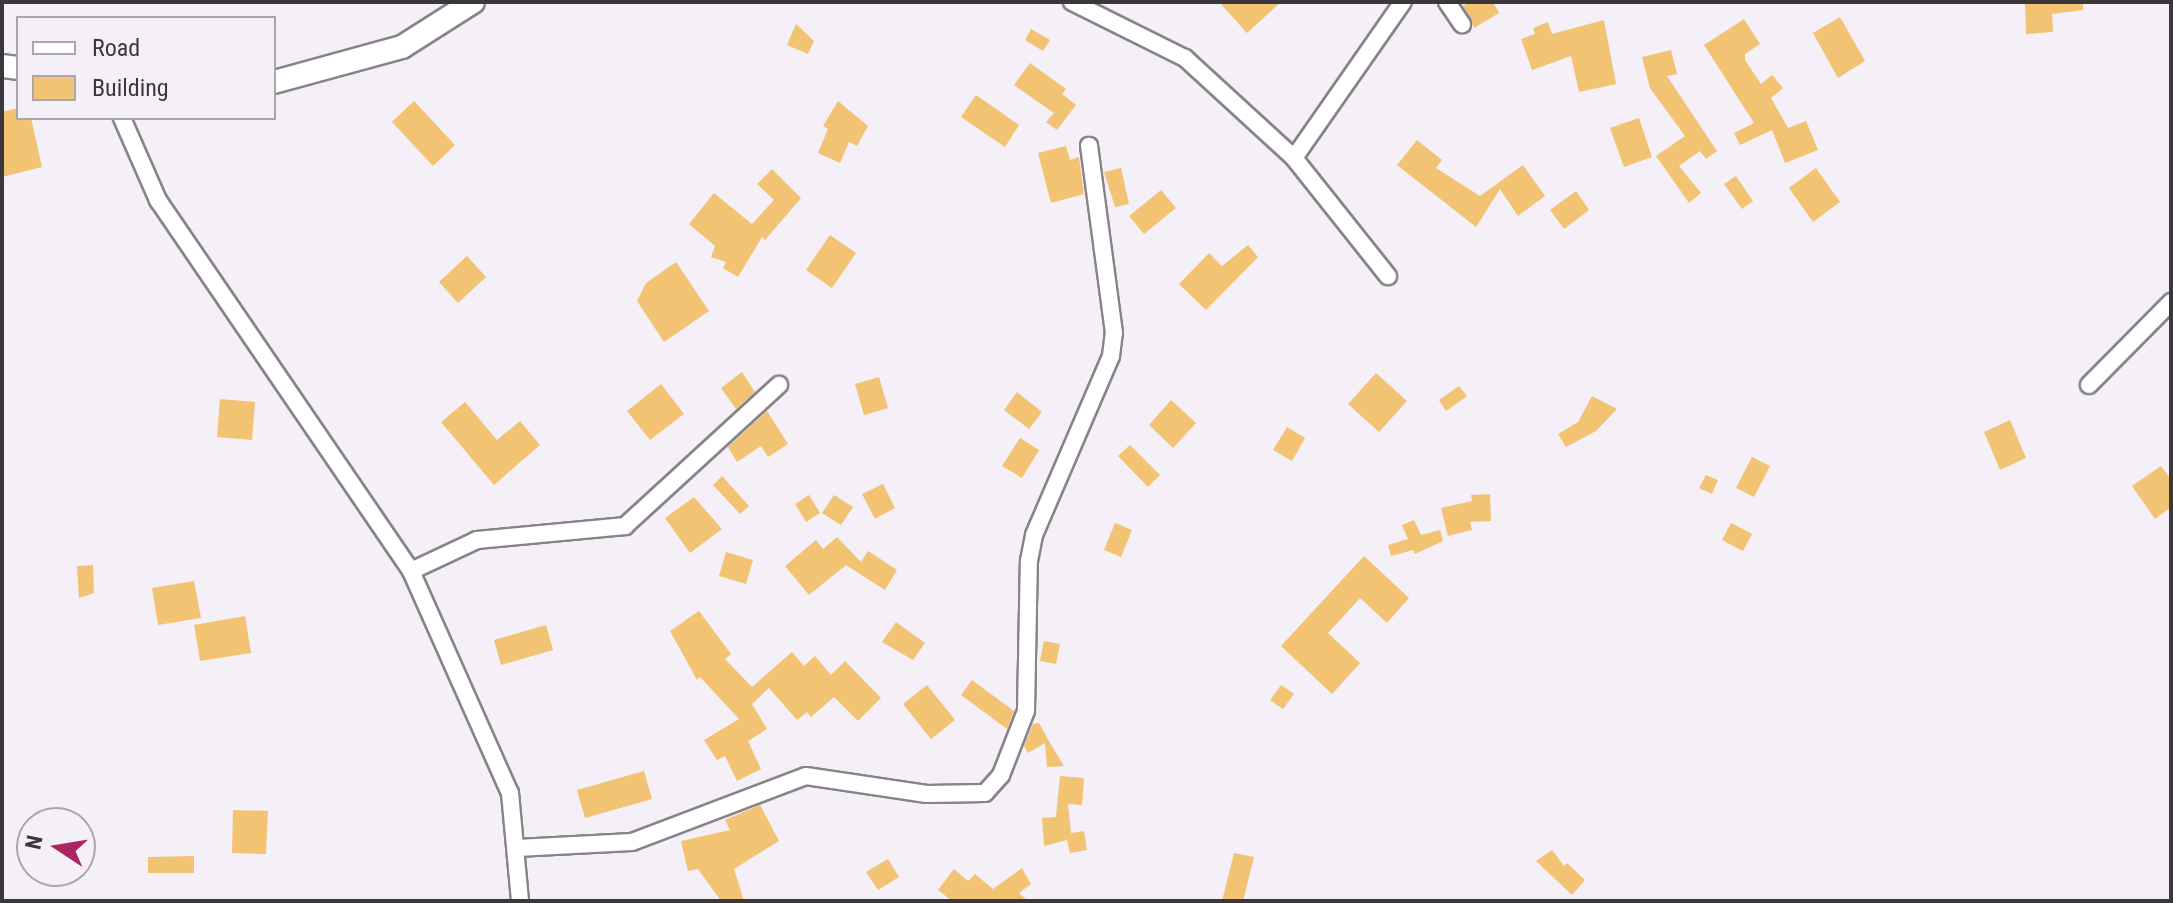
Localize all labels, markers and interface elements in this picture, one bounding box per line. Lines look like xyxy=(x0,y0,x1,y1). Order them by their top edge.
legend xyxy=(16,16,276,120)
text: Road xyxy=(92,34,140,62)
text: Building xyxy=(92,74,169,102)
north arrow xyxy=(16,807,96,887)
text: N xyxy=(20,833,48,852)

